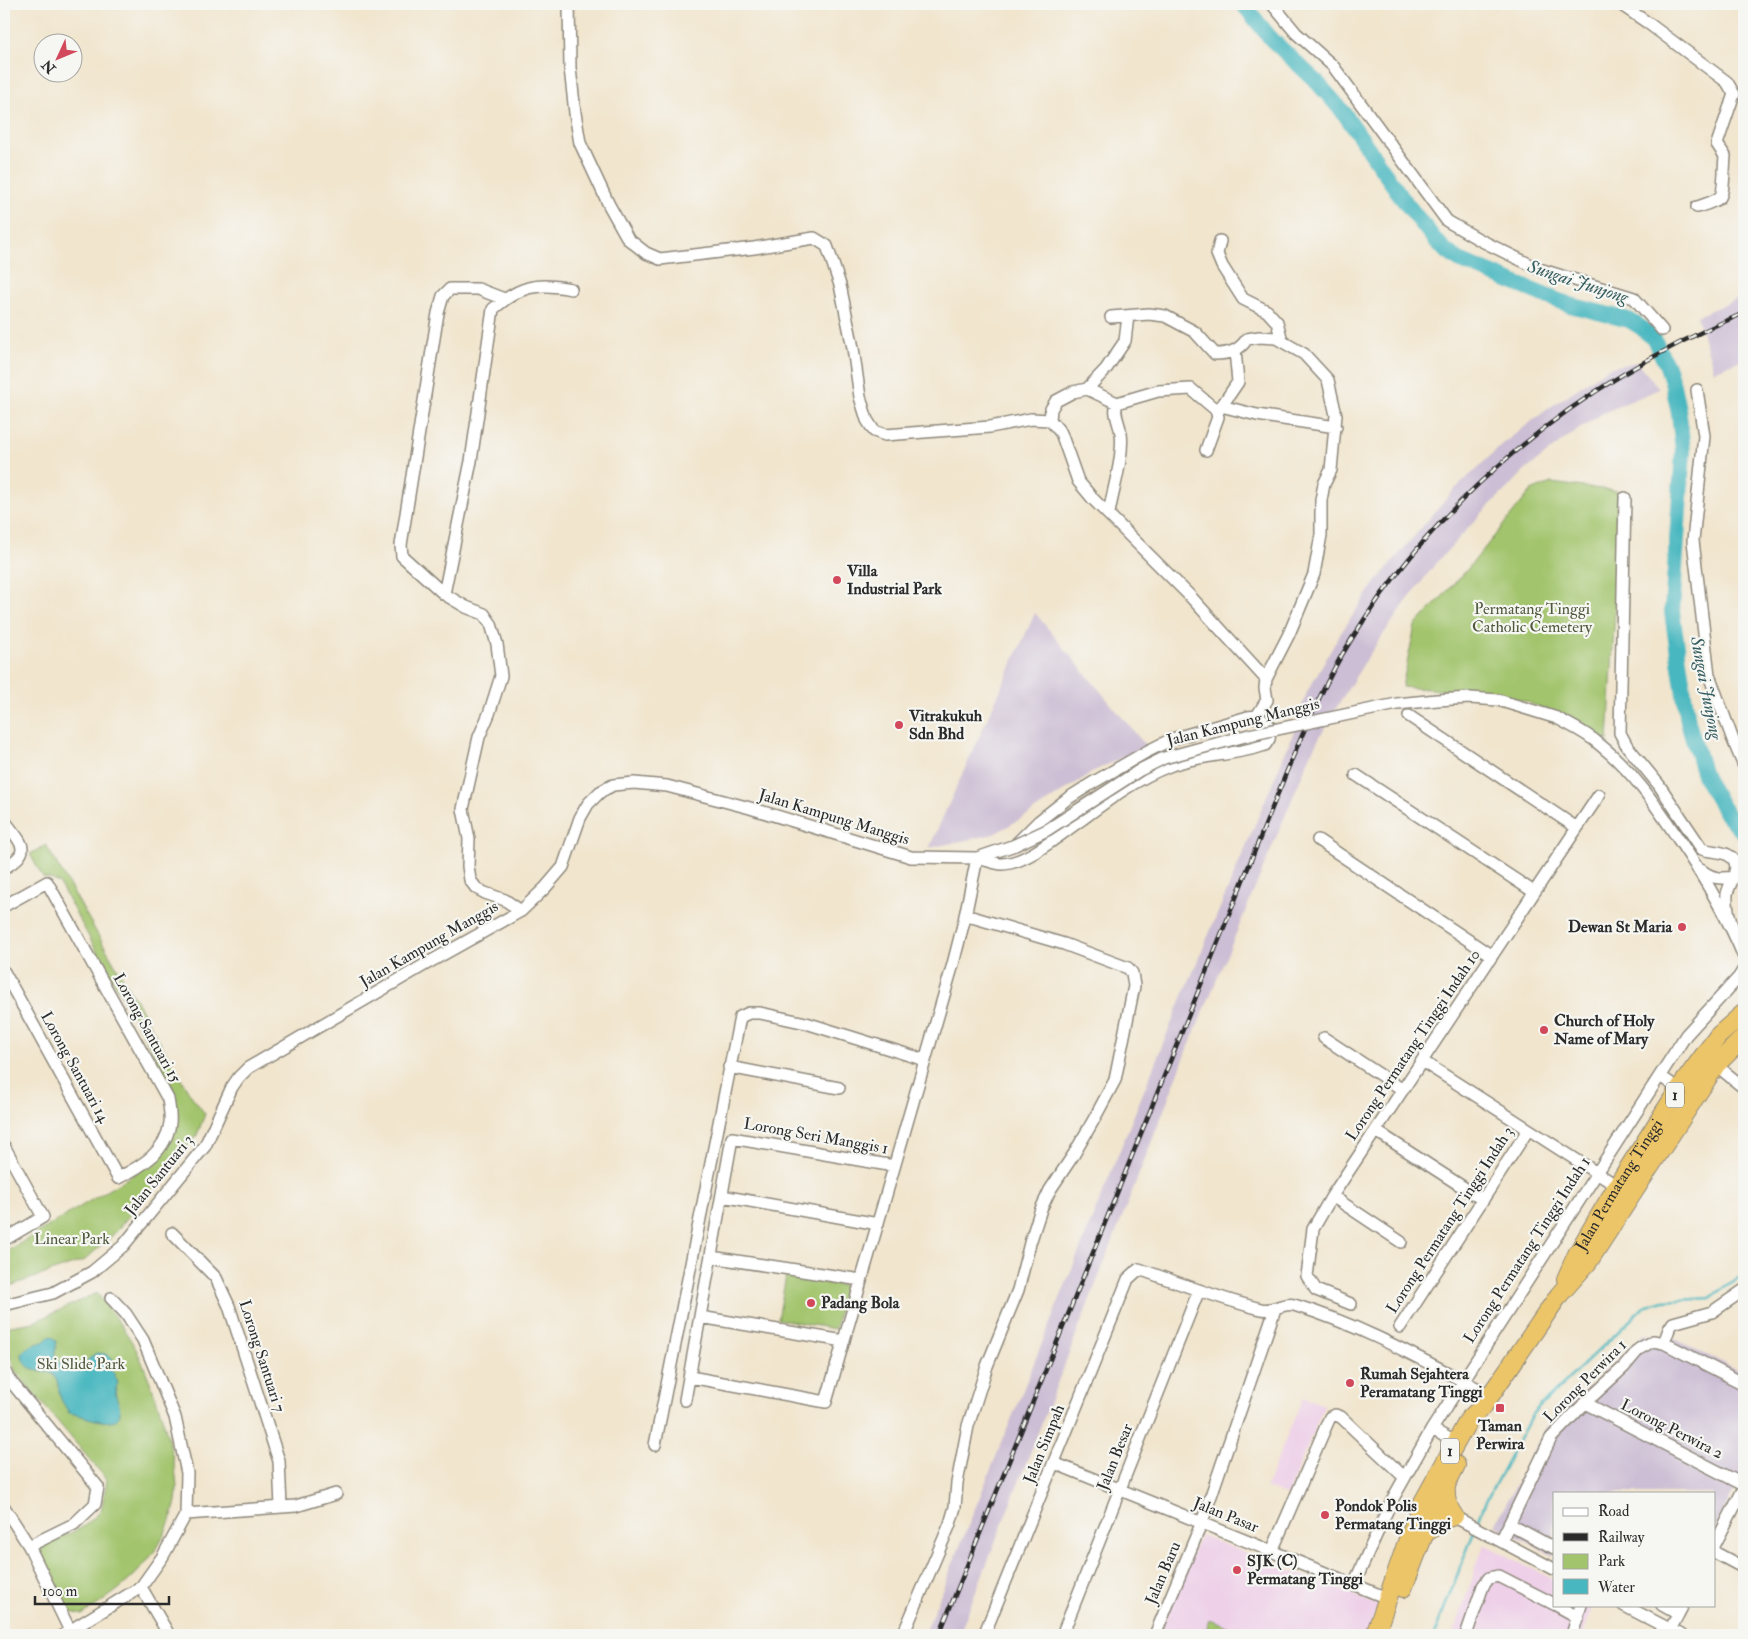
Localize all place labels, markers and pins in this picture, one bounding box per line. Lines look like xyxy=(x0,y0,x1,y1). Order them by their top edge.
place label: Villa Industrial Park xyxy=(846,561,942,599)
marker: Villa Industrial Park xyxy=(831,574,843,586)
place label: Vitrakukuh Sdn Bhd xyxy=(908,706,983,744)
marker: Vitrakukuh Sdn Bhd xyxy=(893,719,905,731)
place label: Dewan St Maria xyxy=(1568,917,1672,937)
marker: Dewan St Maria xyxy=(1676,921,1688,933)
place label: Church of Holy Name of Mary xyxy=(1553,1011,1655,1050)
marker: Church of Holy Name of Mary xyxy=(1538,1024,1550,1036)
place label: Padang Bola xyxy=(821,1293,900,1314)
marker: Padang Bola xyxy=(805,1297,817,1309)
place label: Rumah Sejahtera Peramatang Tinggi xyxy=(1360,1364,1483,1403)
marker: Rumah Sejahtera Peramatang Tinggi xyxy=(1344,1377,1356,1389)
marker: Taman Perwira xyxy=(1494,1402,1506,1414)
place label: Taman Perwira xyxy=(1476,1416,1525,1454)
place label: Pondok Polis Permatang Tinggi xyxy=(1335,1496,1452,1535)
marker: Pondok Polis Permatang Tinggi xyxy=(1319,1509,1331,1521)
place label: SJK (C) Permatang Tinggi xyxy=(1247,1551,1364,1590)
marker: SJK (C) Permatang Tinggi xyxy=(1231,1564,1243,1576)

